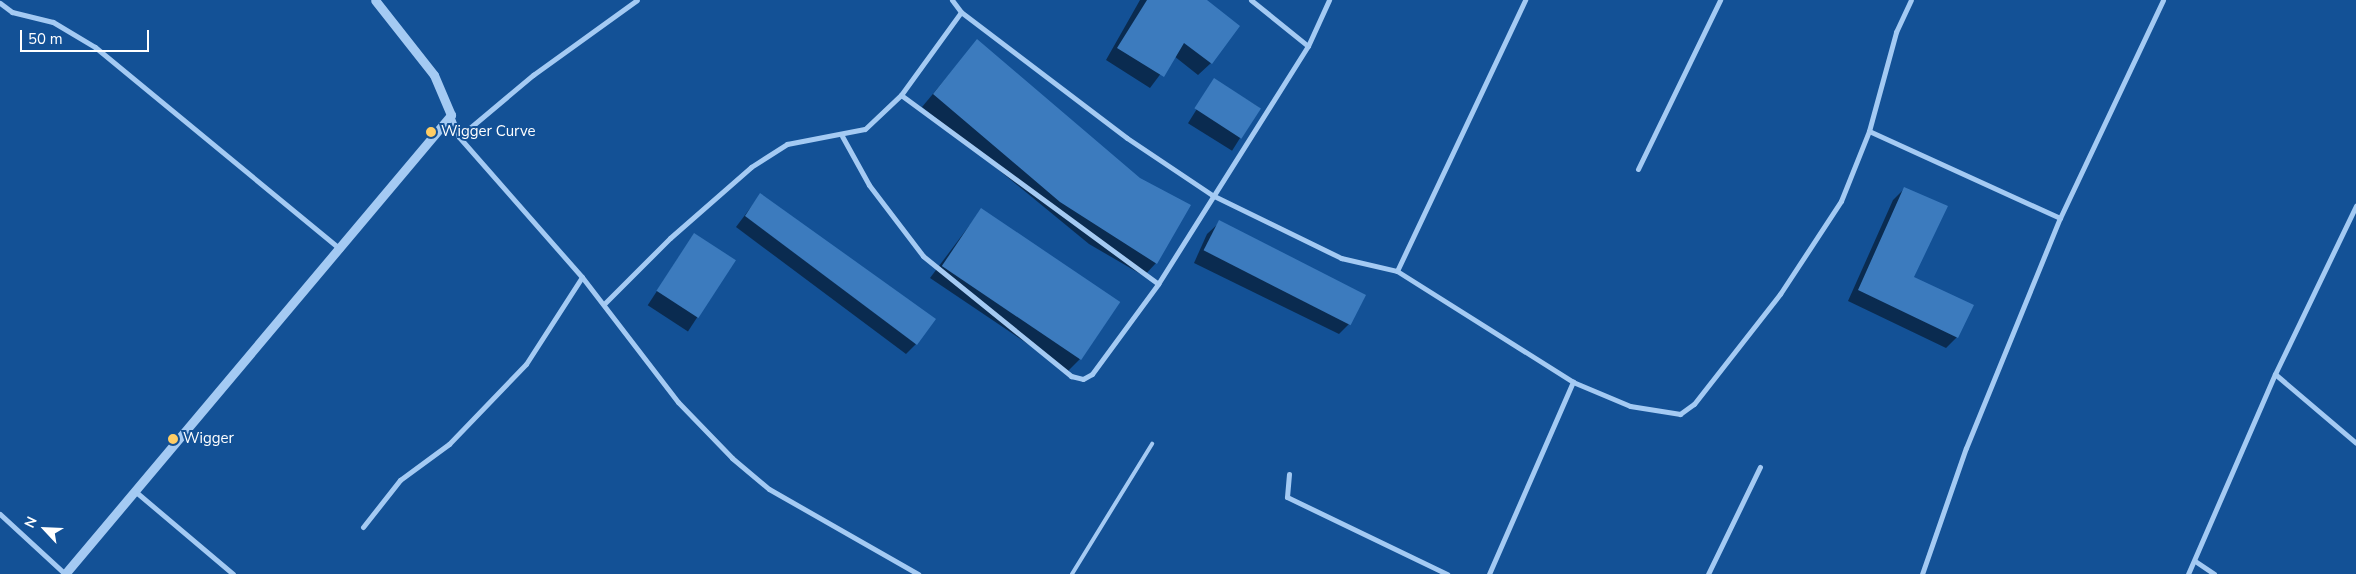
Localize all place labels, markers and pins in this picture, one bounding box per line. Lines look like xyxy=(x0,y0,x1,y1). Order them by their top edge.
place label: Wigger Curve xyxy=(441,123,536,141)
marker: Wigger Curve xyxy=(425,126,437,138)
place label: Wigger xyxy=(183,430,234,448)
marker: Wigger xyxy=(167,433,179,445)

